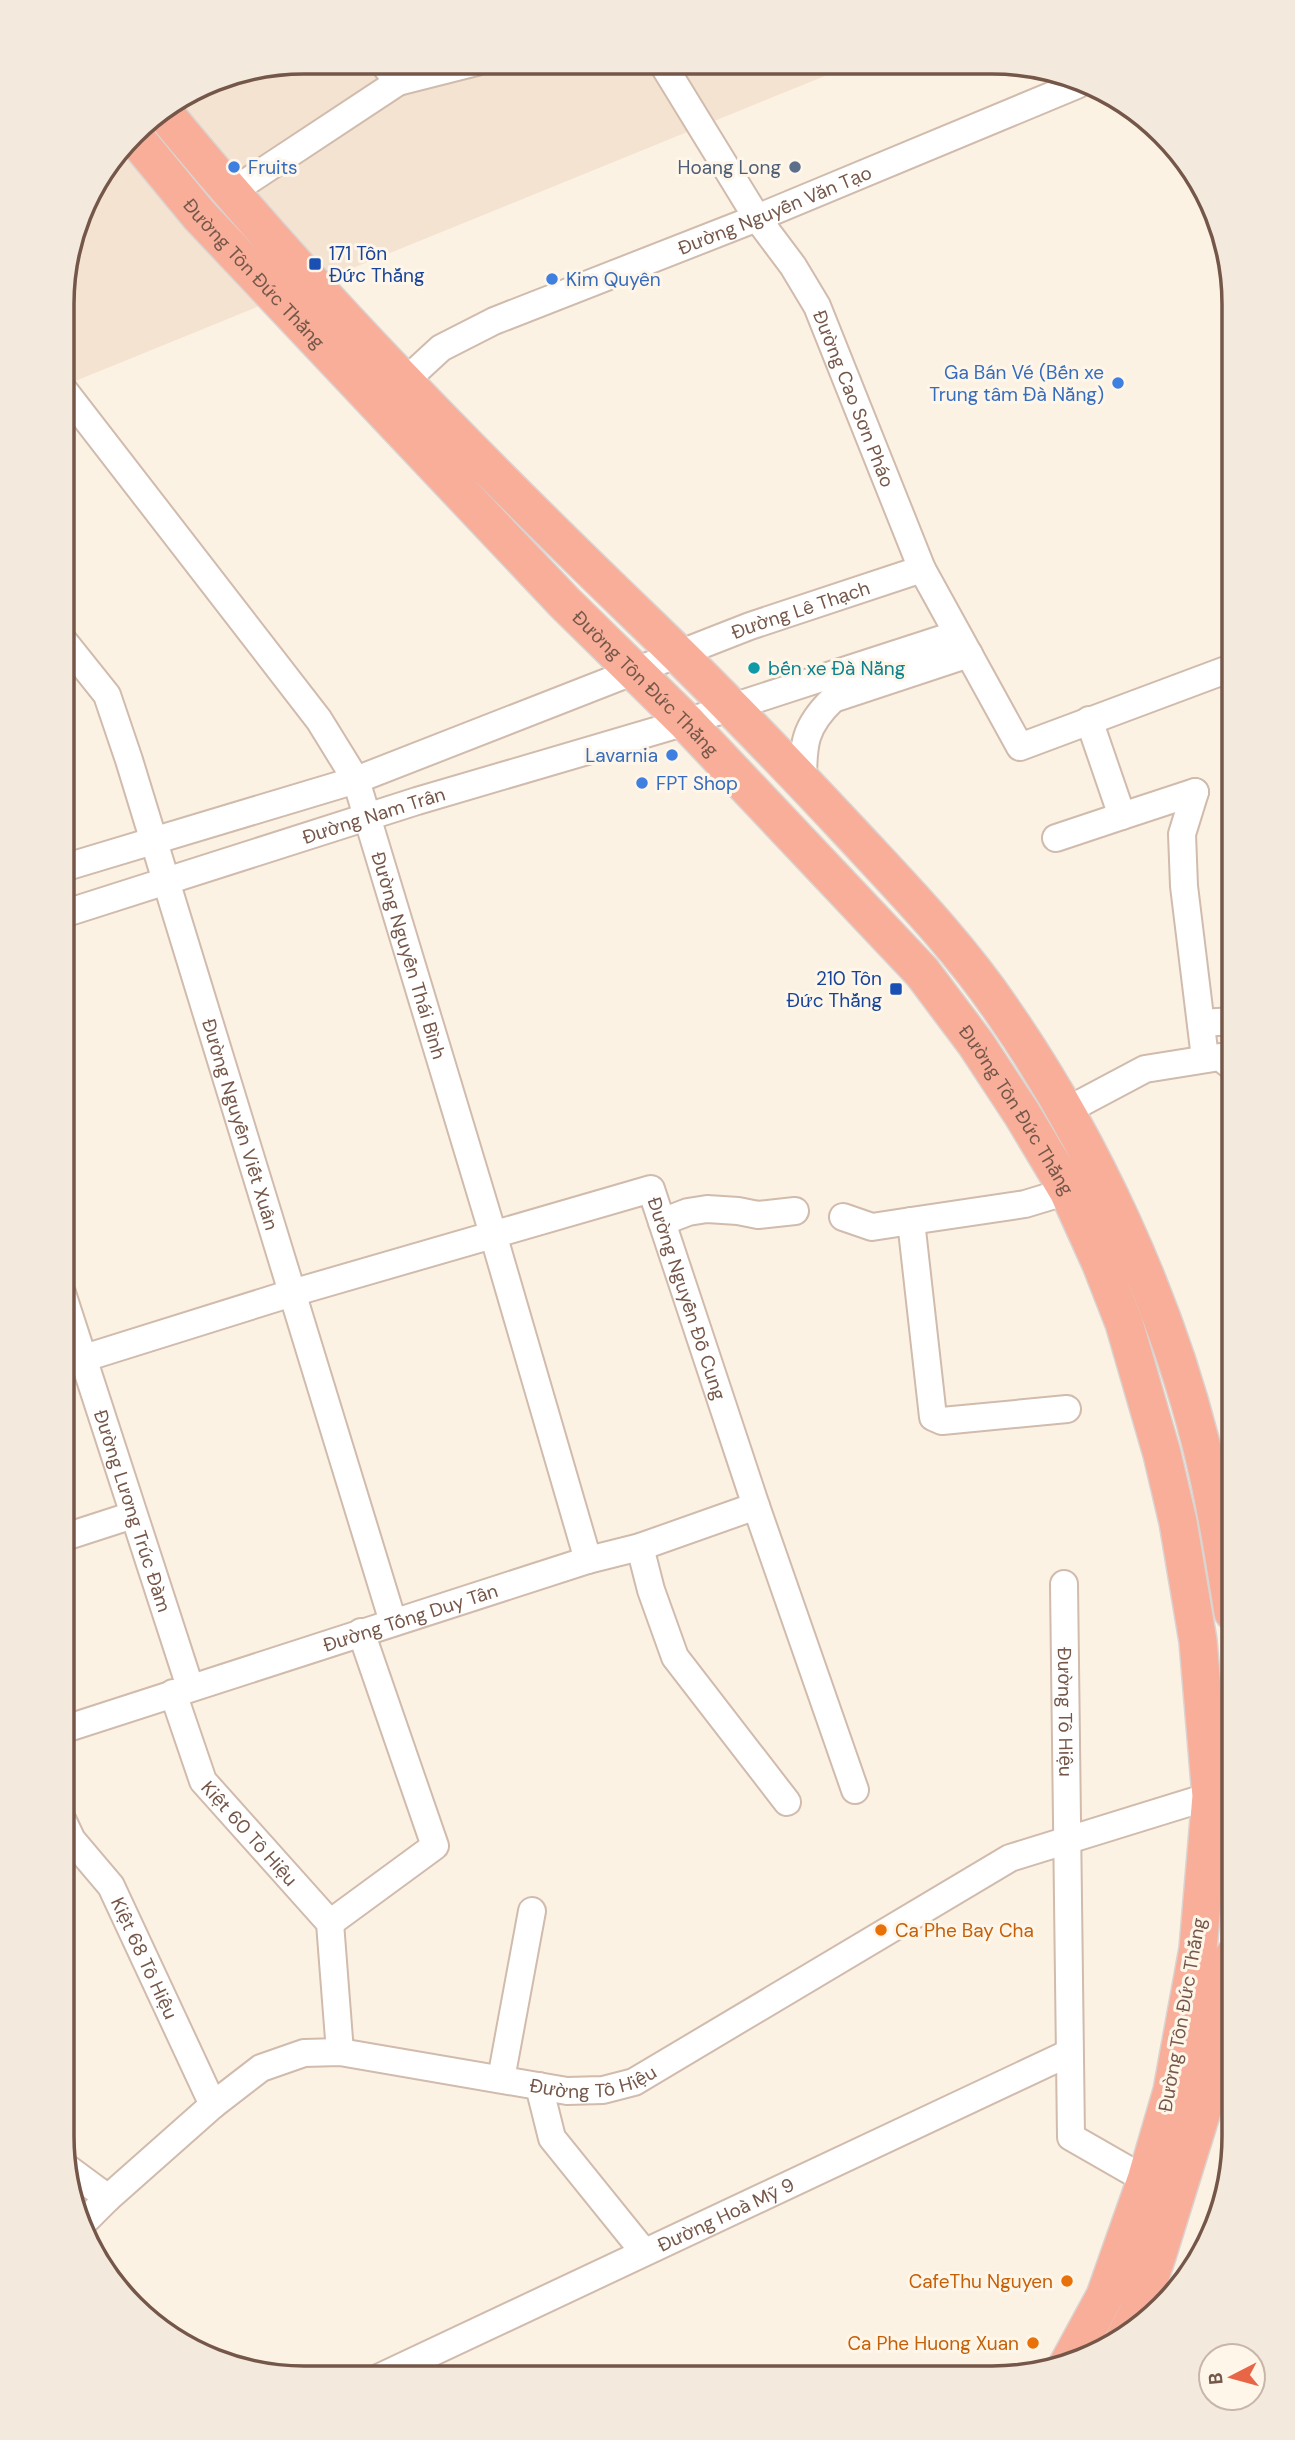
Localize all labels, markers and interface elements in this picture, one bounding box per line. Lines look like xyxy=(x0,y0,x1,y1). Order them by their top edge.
place label: Fruits xyxy=(248,155,298,180)
place label: Hoang Long xyxy=(678,155,781,180)
marker: Fruits xyxy=(226,159,242,175)
street label: Đường Nguyễn Văn Tạo xyxy=(674,159,875,260)
marker: Hoang Long xyxy=(787,159,803,175)
street label: Đường Tôn Đức Thắng xyxy=(178,193,331,354)
place label: 171 Tôn Đức Thắng xyxy=(329,241,425,288)
marker: 171 Tôn Đức Thắng xyxy=(307,256,323,272)
place label: Kim Quyên xyxy=(566,267,661,292)
marker: Kim Quyên xyxy=(544,271,560,287)
street label: Đường Cao Sơn Pháo xyxy=(807,306,900,491)
place label: Ga Bán Vé (Bến xe Trung tâm Đà Nẵng) xyxy=(929,360,1104,407)
marker: Ga Bán Vé (Bến xe Trung tâm Đà Nẵng) xyxy=(1110,375,1126,391)
street label: Đường Lê Thạch xyxy=(727,575,873,645)
street label: Đường Tôn Đức Thắng xyxy=(567,605,725,762)
place label: bến xe Đà Nẵng xyxy=(768,656,906,681)
marker: bến xe Đà Nẵng xyxy=(746,660,762,676)
place label: Lavarnia xyxy=(585,743,658,768)
marker: Lavarnia xyxy=(664,747,680,763)
place label: FPT Shop xyxy=(656,771,738,796)
marker: FPT Shop xyxy=(634,775,650,791)
street label: Đường Nam Trân xyxy=(299,781,448,849)
street label: Đường Nguyễn Thái Bình xyxy=(366,848,452,1062)
place label: 210 Tôn Đức Thắng xyxy=(786,966,882,1013)
marker: 210 Tôn Đức Thắng xyxy=(888,981,904,997)
street label: Đường Nguyễn Viết Xuân xyxy=(196,1016,285,1233)
street label: Đường Tôn Đức Thắng xyxy=(953,1020,1080,1200)
street label: Đường Nguyễn Đỗ Cung xyxy=(642,1194,733,1403)
street label: Đường Lương Trúc Đàm xyxy=(88,1406,177,1615)
street label: Đường Tống Duy Tân xyxy=(320,1578,501,1657)
street label: Đường Tô Hiệu xyxy=(1052,1647,1079,1777)
street label: Kiệt 60 Tô Hiệu xyxy=(196,1775,303,1891)
street label: Kiệt 68 Tô Hiệu xyxy=(105,1893,184,2023)
street label: Đường Tôn Đức Thắng xyxy=(1153,1915,1211,2114)
place label: Ca Phe Bay Cha xyxy=(895,1918,1034,1943)
marker: Ca Phe Bay Cha xyxy=(873,1922,889,1938)
street label: Đường Tô Hiệu xyxy=(528,2059,661,2103)
street label: Đường Hoà Mỹ 9 xyxy=(653,2172,798,2257)
place label: CafeThu Nguyen xyxy=(909,2269,1053,2294)
marker: CafeThu Nguyen xyxy=(1059,2273,1075,2289)
place label: Ca Phe Huong Xuan xyxy=(847,2331,1019,2356)
marker: Ca Phe Huong Xuan xyxy=(1025,2335,1041,2351)
north arrow xyxy=(1197,2342,1267,2412)
text: B xyxy=(1203,2371,1229,2386)

